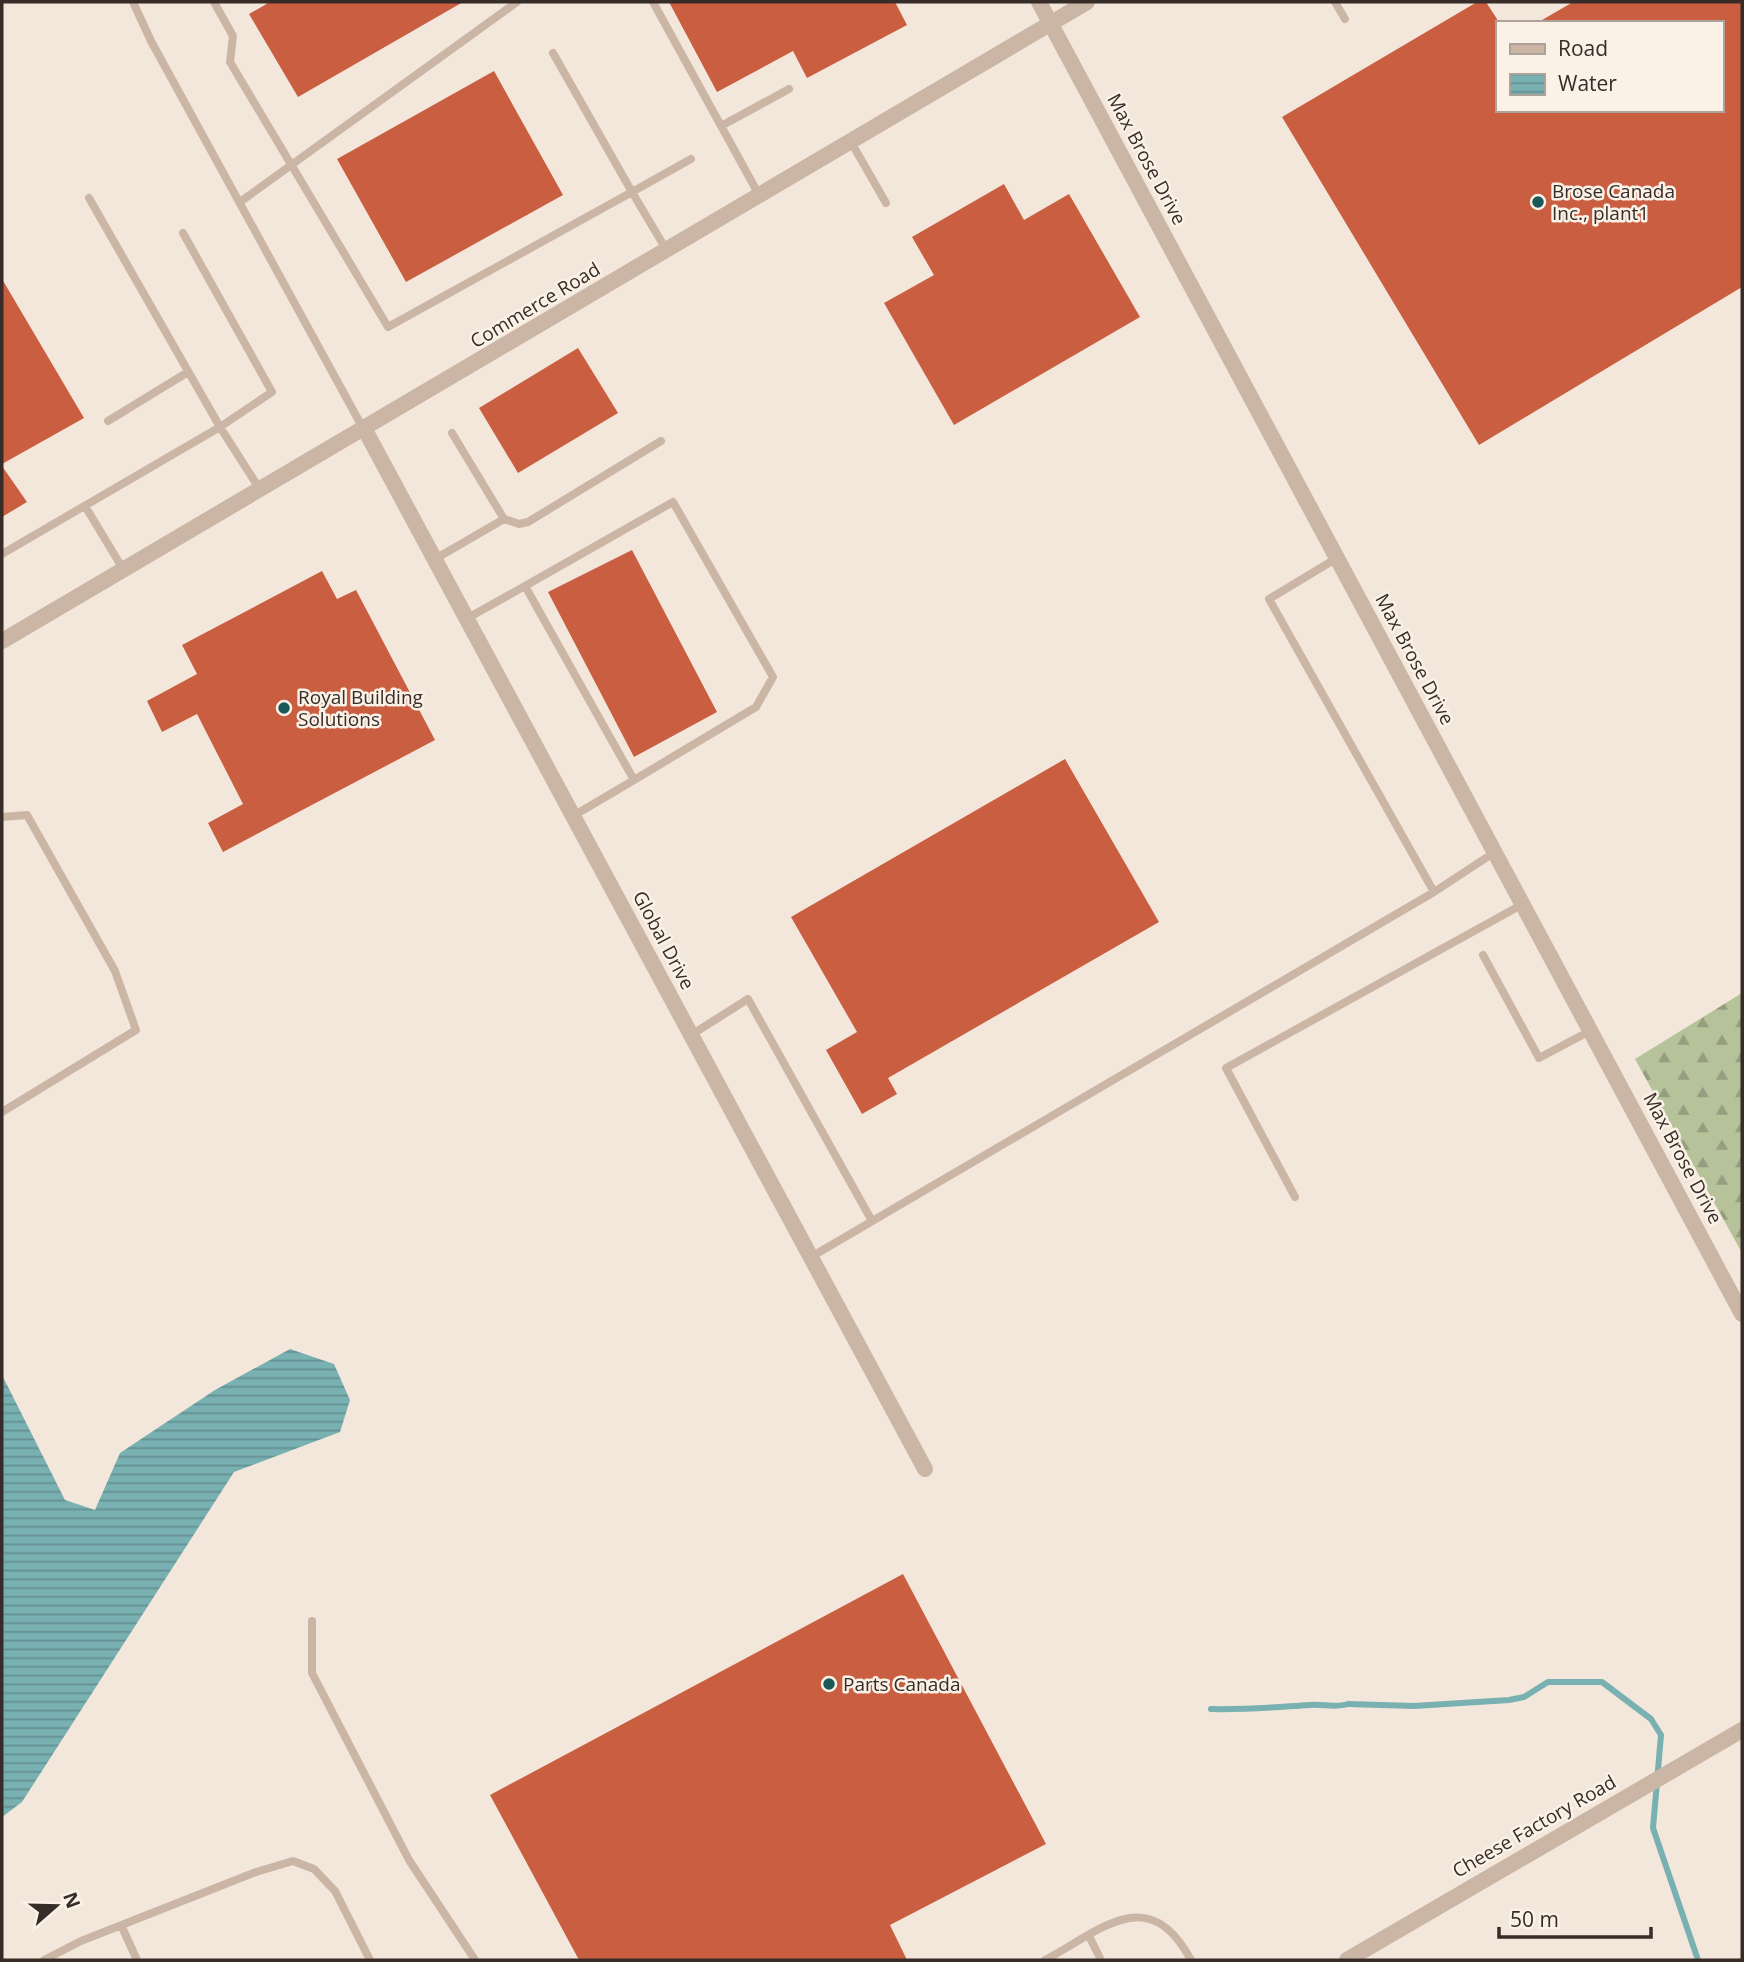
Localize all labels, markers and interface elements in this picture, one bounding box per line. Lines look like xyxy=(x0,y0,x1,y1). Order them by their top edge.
legend xyxy=(1496,21,1723,112)
text: Road xyxy=(1558,34,1608,62)
text: Water xyxy=(1558,69,1617,97)
street label: Max Brose Drive xyxy=(1101,89,1193,229)
place label: Brose Canada Inc., plant1 xyxy=(1552,178,1675,226)
marker: Brose Canada Inc., plant1 xyxy=(1530,194,1546,210)
street label: Commerce Road xyxy=(465,256,605,354)
street label: Max Brose Drive xyxy=(1369,589,1461,729)
place label: Royal Building Solutions xyxy=(298,684,423,732)
marker: Royal Building Solutions xyxy=(276,700,292,716)
street label: Global Drive xyxy=(627,886,701,994)
street label: Max Brose Drive xyxy=(1637,1088,1729,1228)
place label: Parts Canada xyxy=(843,1671,960,1697)
marker: Parts Canada xyxy=(821,1676,837,1692)
street label: Cheese Factory Road xyxy=(1447,1769,1621,1883)
north arrow xyxy=(21,1871,91,1941)
text: N xyxy=(57,1888,87,1912)
scale bar xyxy=(1499,1896,1651,1940)
text: 50 m xyxy=(1510,1905,1559,1933)

